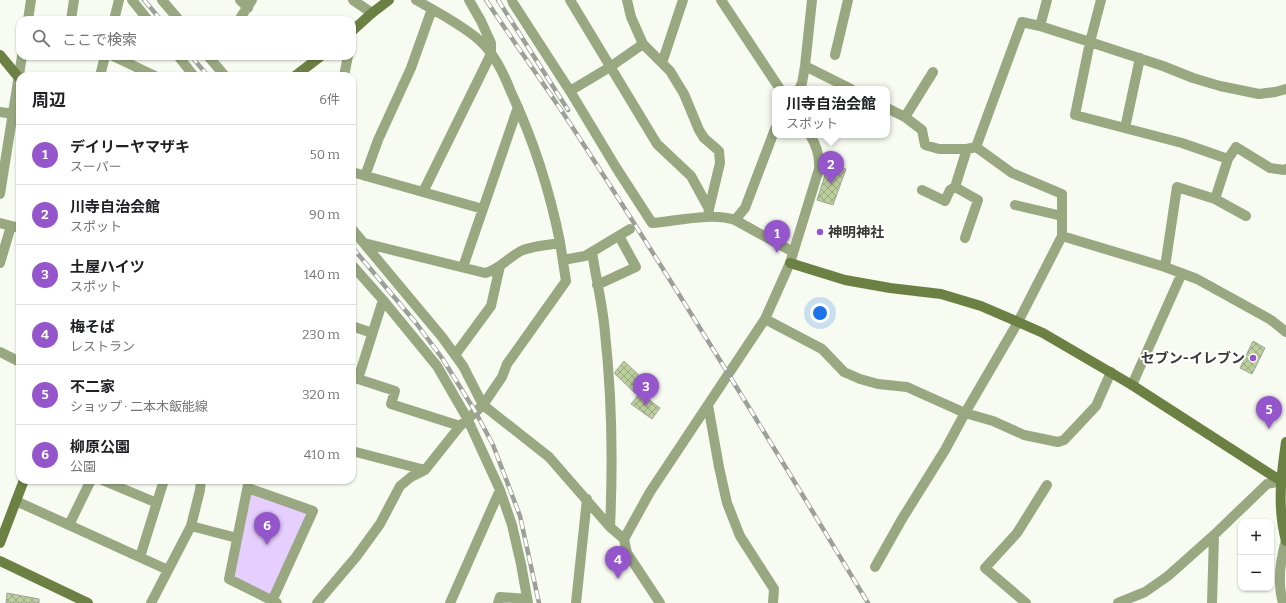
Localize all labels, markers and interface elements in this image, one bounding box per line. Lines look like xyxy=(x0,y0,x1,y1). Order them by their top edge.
search box xyxy=(16,16,356,60)
icon: search xyxy=(30,27,52,49)
text: ここで検索 xyxy=(62,31,137,49)
popup xyxy=(772,86,890,138)
text: 周辺 xyxy=(32,90,66,111)
text: 6件 xyxy=(319,92,340,107)
text: 川寺自治会館 xyxy=(786,95,876,113)
text: スポット xyxy=(786,116,838,131)
text: デイリーヤマザキ xyxy=(70,138,190,156)
text: 1 xyxy=(42,147,48,162)
text: 50 m xyxy=(310,147,340,162)
pin: 2 xyxy=(818,151,844,184)
text: スーパー xyxy=(70,159,122,174)
text: 川寺自治会館 xyxy=(70,198,160,216)
text: 2 xyxy=(41,207,49,222)
text: 90 m xyxy=(309,207,340,222)
text: スポット xyxy=(70,219,122,234)
pin: 1 xyxy=(764,220,790,253)
place label: 神明神社 xyxy=(828,224,884,241)
marker: 神明神社 xyxy=(815,227,825,237)
text: 土屋ハイツ xyxy=(70,258,145,276)
text: 3 xyxy=(41,267,49,282)
text: 140 m xyxy=(304,267,340,282)
text: スポット xyxy=(70,279,122,294)
your location xyxy=(810,303,830,323)
text: 梅そば xyxy=(70,318,115,336)
text: 4 xyxy=(41,327,49,342)
text: 230 m xyxy=(302,327,340,342)
text: レストラン xyxy=(70,339,135,354)
place label: セブン-イレブン xyxy=(1141,350,1245,367)
marker: セブン-イレブン xyxy=(1248,353,1258,363)
pin: 3 xyxy=(633,373,659,406)
text: 不二家 xyxy=(70,378,115,396)
text: 5 xyxy=(41,387,49,402)
text: 320 m xyxy=(302,387,340,402)
pin: 5 xyxy=(1256,396,1282,429)
text: ショップ · 二本木飯能線 xyxy=(70,399,208,414)
text: 柳原公園 xyxy=(70,438,130,456)
text: 6 xyxy=(41,447,49,462)
text: 410 m xyxy=(304,447,340,462)
text: 公園 xyxy=(70,459,96,474)
pin: 6 xyxy=(254,512,280,545)
map controls xyxy=(1238,519,1274,591)
button: + xyxy=(1238,519,1274,555)
pin: 4 xyxy=(605,546,631,579)
button: − xyxy=(1238,555,1274,591)

